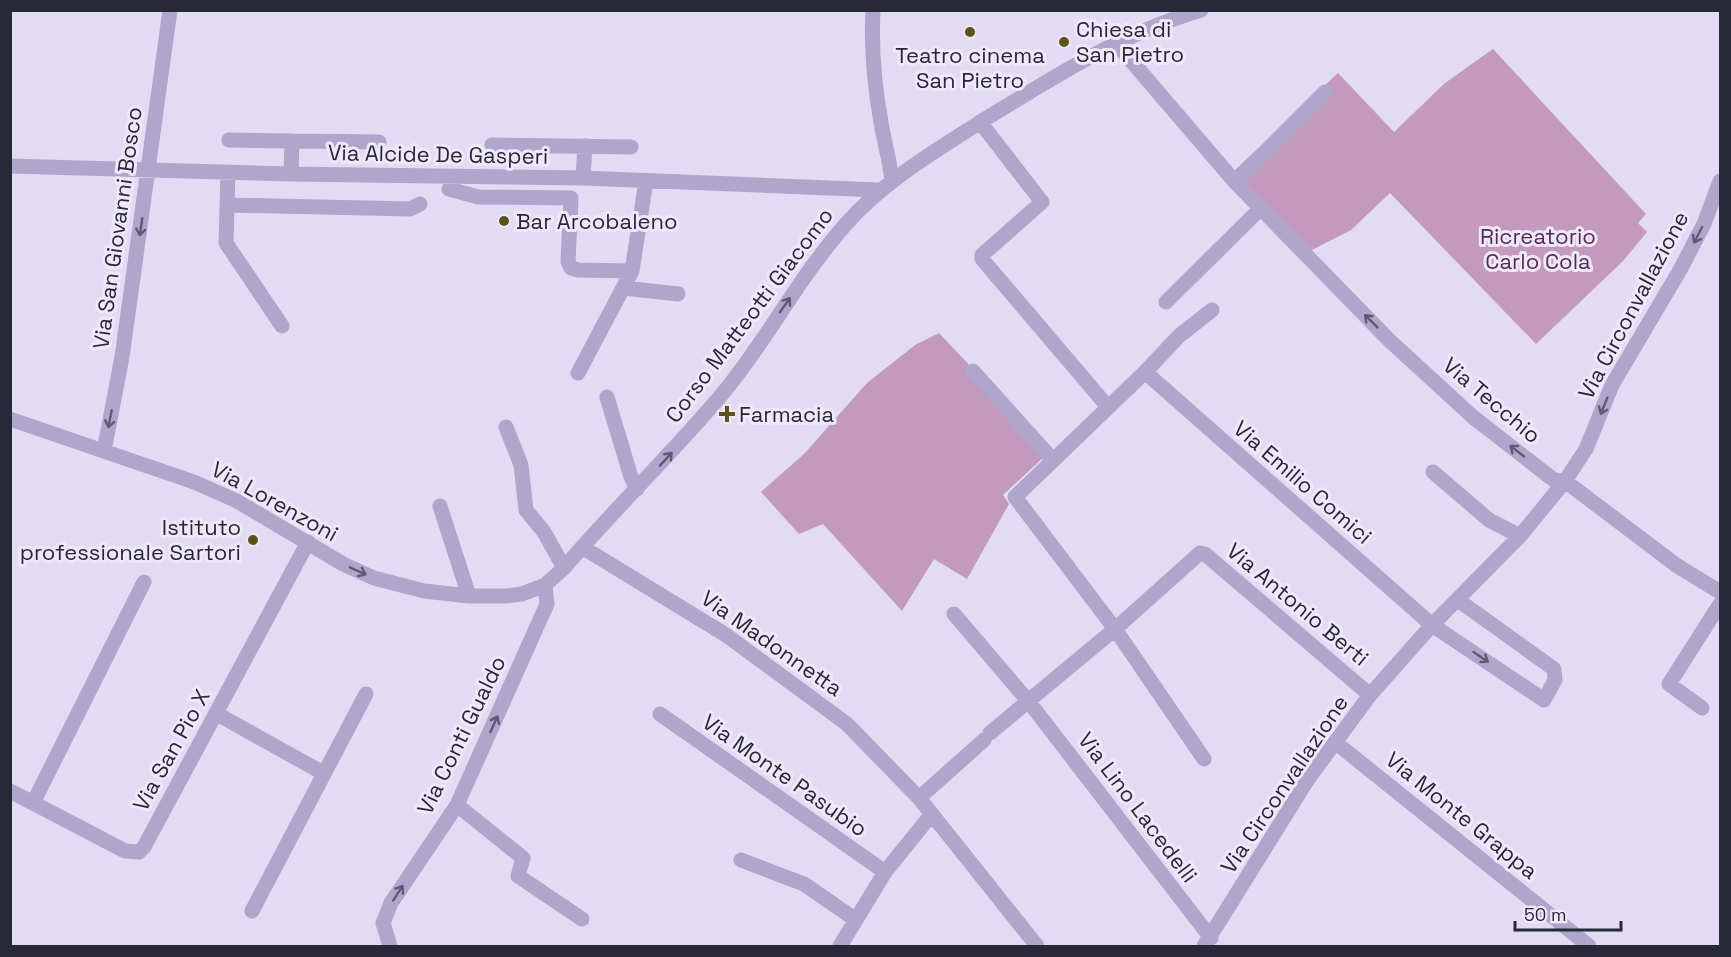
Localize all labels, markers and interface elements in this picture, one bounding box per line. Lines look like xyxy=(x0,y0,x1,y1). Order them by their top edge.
place label: Chiesa di San Pietro xyxy=(1076,15,1184,68)
marker: Teatro cinema San Pietro xyxy=(963,25,977,39)
marker: Chiesa di San Pietro xyxy=(1057,35,1071,49)
place label: Teatro cinema San Pietro xyxy=(895,41,1045,94)
street label: Via San Giovanni Bosco xyxy=(86,105,148,351)
street label: Via Alcide De Gasperi xyxy=(328,138,548,170)
street label: Corso Matteotti Giacomo xyxy=(659,202,839,428)
street label: Via Circonvallazione xyxy=(1572,206,1694,404)
place label: Bar Arcobaleno xyxy=(516,207,678,235)
marker: Bar Arcobaleno xyxy=(497,214,511,228)
one-way arrow xyxy=(135,217,146,236)
park label: Ricreatorio Carlo Cola xyxy=(1480,222,1596,275)
one-way arrow xyxy=(1692,226,1703,244)
one-way arrow xyxy=(779,297,791,313)
one-way arrow xyxy=(1364,314,1379,329)
street label: Via Tecchio xyxy=(1437,351,1547,449)
one-way arrow xyxy=(1598,396,1609,414)
place label: Farmacia xyxy=(739,400,834,428)
marker: Farmacia xyxy=(720,407,734,421)
one-way arrow xyxy=(104,409,115,429)
street label: Via Emilio Comici xyxy=(1228,414,1378,550)
one-way arrow xyxy=(1509,445,1525,458)
one-way arrow xyxy=(658,451,673,466)
street label: Via Lorenzoni xyxy=(207,455,343,547)
place label: Istituto professionale Sartori xyxy=(20,513,241,566)
marker: Istituto professionale Sartori xyxy=(246,533,260,547)
street label: Via Antonio Berti xyxy=(1221,536,1375,672)
one-way arrow xyxy=(349,565,367,577)
street label: Via Madonnetta xyxy=(696,584,848,702)
street label: Via Conti Gualdo xyxy=(410,651,512,819)
one-way arrow xyxy=(1472,651,1489,663)
street label: Via San Pio X xyxy=(126,684,216,816)
street label: Via Circonvallazione xyxy=(1214,689,1354,879)
street label: Via Monte Pasubio xyxy=(697,708,873,842)
one-way arrow xyxy=(489,715,501,733)
street label: Via Lino Lacedelli xyxy=(1072,726,1204,888)
street label: Via Monte Grappa xyxy=(1380,745,1544,885)
one-way arrow xyxy=(392,885,404,901)
scale bar xyxy=(1515,894,1622,932)
text: 50 m xyxy=(1524,903,1566,926)

